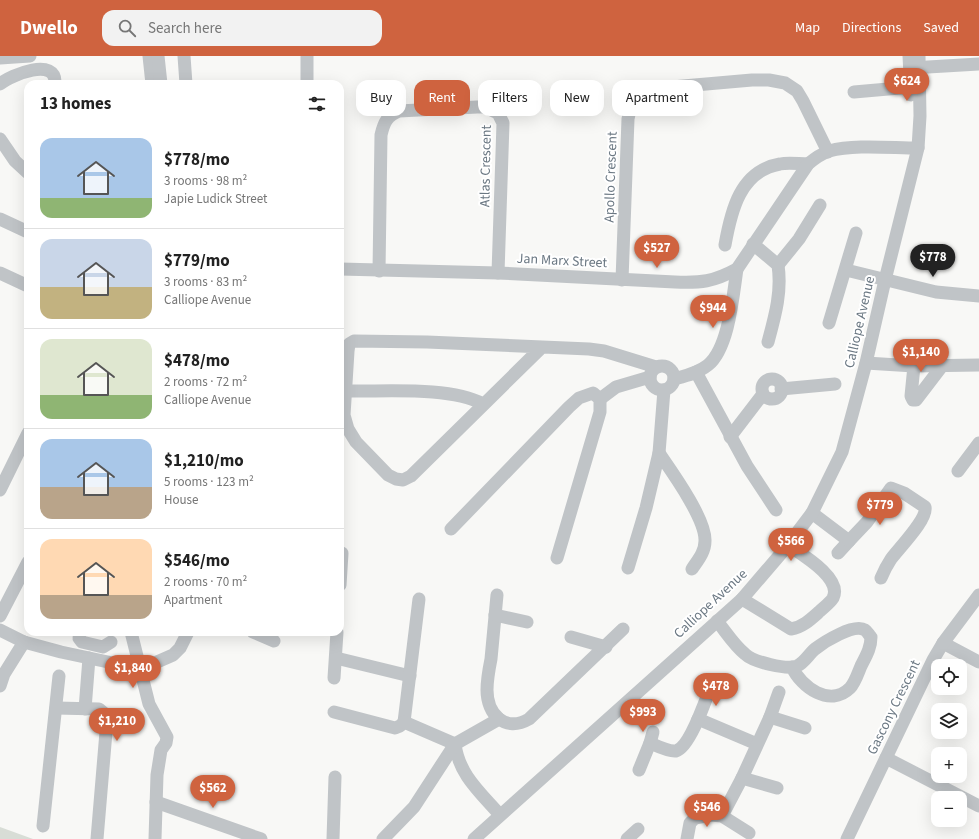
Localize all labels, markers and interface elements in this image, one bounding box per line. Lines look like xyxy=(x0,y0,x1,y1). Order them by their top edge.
search box xyxy=(102,10,382,46)
text: Dwello xyxy=(20,15,78,42)
icon: search xyxy=(116,17,138,39)
text: Search here xyxy=(148,18,222,39)
text: Map xyxy=(795,18,820,38)
text: Directions xyxy=(842,18,901,38)
text: Saved xyxy=(923,18,959,38)
pin: $624 xyxy=(883,68,931,102)
text: $624 xyxy=(893,72,921,90)
chip: Buy xyxy=(356,80,406,116)
chip: Rent xyxy=(414,80,470,116)
chip: Filters xyxy=(478,80,542,116)
chip: New xyxy=(550,80,604,116)
chip: Apartment xyxy=(612,80,703,116)
text: 13 homes xyxy=(40,92,111,116)
icon: filters xyxy=(306,93,328,115)
street label: Atlas Crescent xyxy=(475,124,497,207)
street label: Apollo Crescent xyxy=(599,131,623,223)
text: $778/mo xyxy=(164,148,230,172)
icon: home xyxy=(72,154,120,202)
text: 3 rooms · 98 m² xyxy=(164,172,247,190)
text: Japie Ludick Street xyxy=(164,190,267,208)
pin: $527 xyxy=(633,235,681,269)
text: $527 xyxy=(643,239,671,257)
pin: $778 xyxy=(909,244,957,278)
text: $778 xyxy=(919,248,947,266)
text: $779/mo xyxy=(164,249,230,273)
street label: Jan Marx Street xyxy=(516,249,608,273)
icon: home xyxy=(72,255,120,303)
text: 3 rooms · 83 m² xyxy=(164,273,247,291)
street label: Calliope Avenue xyxy=(840,274,880,370)
text: Calliope Avenue xyxy=(164,291,251,309)
pin: $944 xyxy=(689,295,737,329)
text: $944 xyxy=(699,299,727,317)
pin: $1,140 xyxy=(888,339,954,373)
text: $1,140 xyxy=(902,343,940,361)
text: $478/mo xyxy=(164,349,230,373)
icon: home xyxy=(72,355,120,403)
text: 2 rooms · 72 m² xyxy=(164,373,247,391)
text: Calliope Avenue xyxy=(164,391,251,409)
text: $1,210/mo xyxy=(164,449,244,473)
icon: home xyxy=(72,455,120,503)
text: 5 rooms · 123 m² xyxy=(164,473,254,491)
text: House xyxy=(164,491,199,509)
pin: $779 xyxy=(856,492,904,526)
text: $779 xyxy=(866,496,894,514)
pin: $566 xyxy=(767,528,815,562)
text: $566 xyxy=(777,532,805,550)
text: $546/mo xyxy=(164,549,230,573)
icon: home xyxy=(72,555,120,603)
street label: Calliope Avenue xyxy=(670,564,752,643)
text: 2 rooms · 70 m² xyxy=(164,573,247,591)
text: Apartment xyxy=(164,591,222,609)
pin: $1,840 xyxy=(100,655,166,689)
street label: Gascony Crescent xyxy=(862,656,926,758)
text: $1,840 xyxy=(114,659,152,677)
map controls xyxy=(931,659,967,827)
button: locate xyxy=(931,659,967,695)
pin: $478 xyxy=(692,673,740,707)
text: $478 xyxy=(702,677,730,695)
pin: $993 xyxy=(619,699,667,733)
text: $993 xyxy=(629,703,657,721)
button: layers xyxy=(931,703,967,739)
pin: $1,210 xyxy=(84,708,150,742)
text: $1,210 xyxy=(98,712,136,730)
button: + xyxy=(931,747,967,783)
pin: $562 xyxy=(189,775,237,809)
text: $562 xyxy=(199,779,227,797)
button: − xyxy=(931,791,967,827)
pin: $546 xyxy=(683,794,731,828)
text: $546 xyxy=(693,798,721,816)

